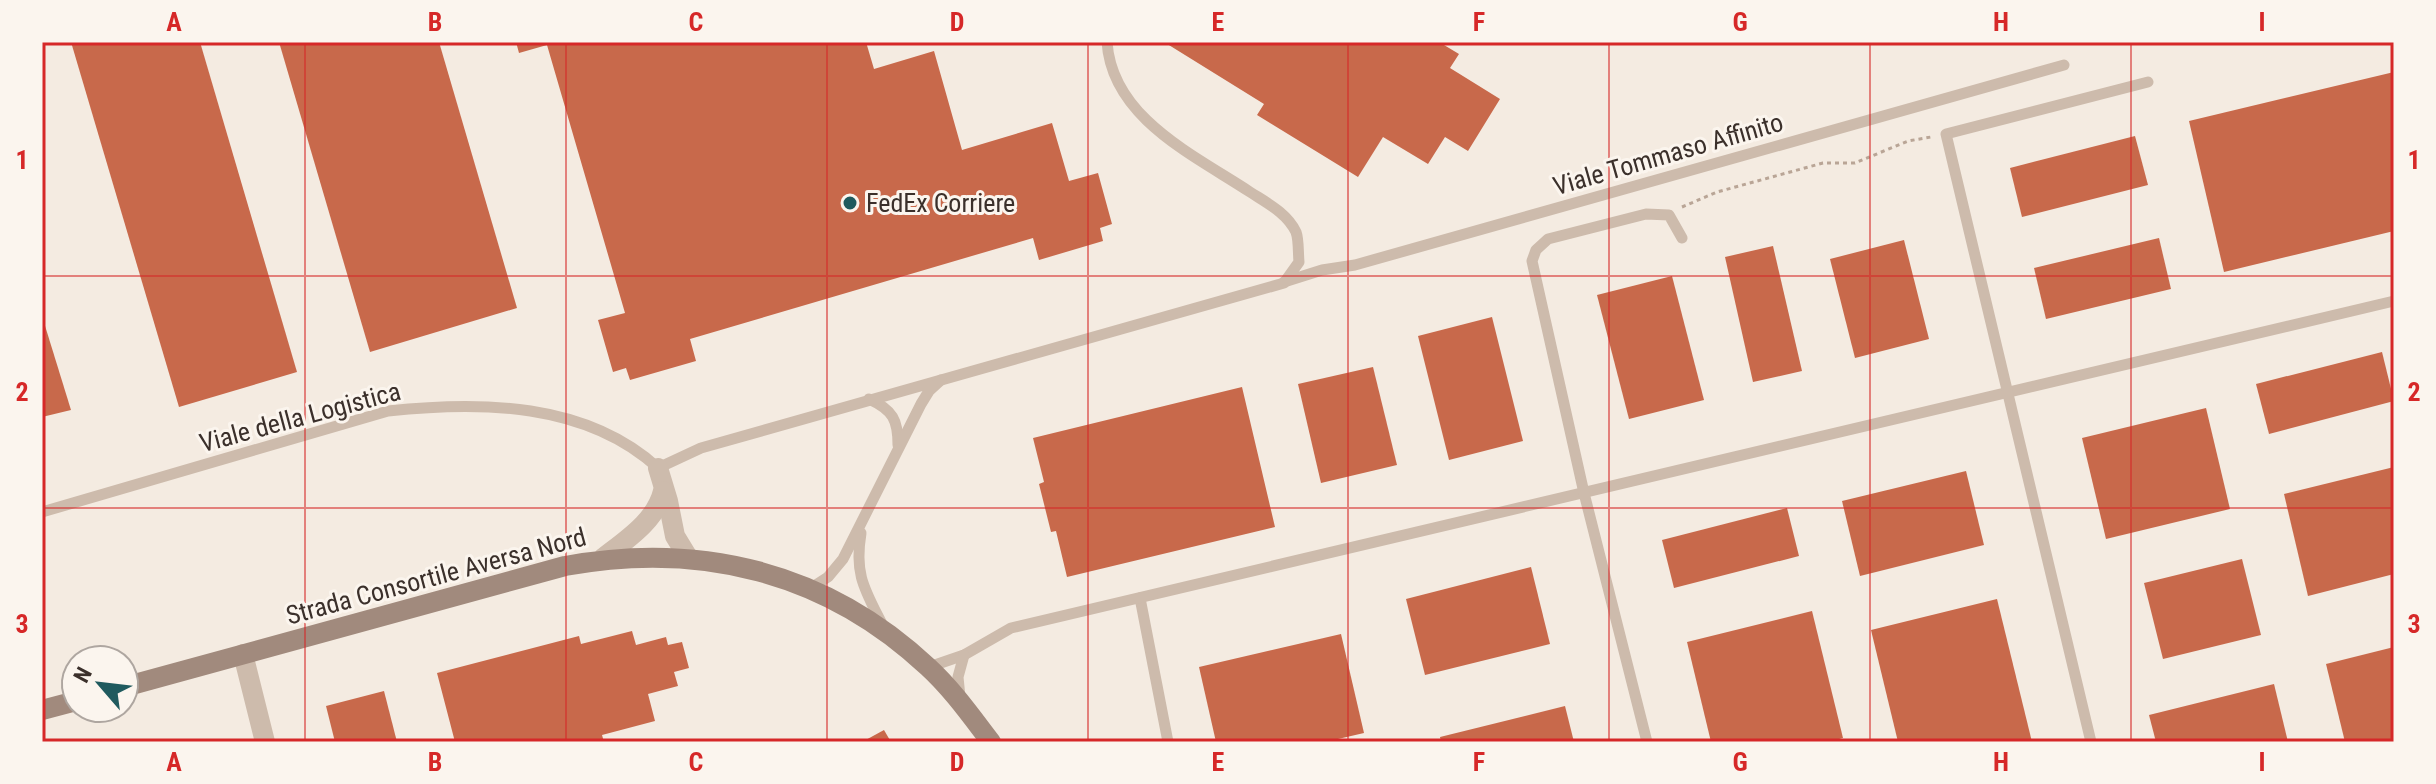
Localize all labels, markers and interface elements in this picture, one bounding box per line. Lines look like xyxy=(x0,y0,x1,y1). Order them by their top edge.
text: A xyxy=(166,7,182,37)
text: B xyxy=(428,7,442,37)
text: C xyxy=(689,7,704,37)
text: D xyxy=(950,7,964,37)
text: E xyxy=(1212,7,1225,37)
text: F xyxy=(1473,7,1485,37)
text: G xyxy=(1732,7,1748,37)
text: H xyxy=(1993,7,2009,37)
text: I xyxy=(2258,7,2266,37)
street label: Viale Tommaso Affinito xyxy=(1550,107,1786,201)
text: 1 xyxy=(15,145,29,175)
text: 1 xyxy=(2407,145,2421,175)
place label: FedEx Corriere xyxy=(866,188,1015,218)
marker: FedEx Corriere xyxy=(841,194,859,212)
street label: Viale della Logistica xyxy=(196,376,404,458)
text: 2 xyxy=(15,377,29,407)
text: 2 xyxy=(2407,377,2421,407)
street label: Strada Consortile Aversa Nord xyxy=(283,521,589,631)
text: 3 xyxy=(15,609,29,639)
text: 3 xyxy=(2407,609,2421,639)
north arrow xyxy=(60,644,140,724)
text: N xyxy=(69,663,97,687)
text: A xyxy=(166,747,182,777)
text: B xyxy=(428,747,442,777)
text: C xyxy=(689,747,704,777)
text: D xyxy=(950,747,964,777)
text: E xyxy=(1212,747,1225,777)
text: F xyxy=(1473,747,1485,777)
text: G xyxy=(1732,747,1748,777)
text: H xyxy=(1993,747,2009,777)
text: I xyxy=(2258,747,2266,777)

